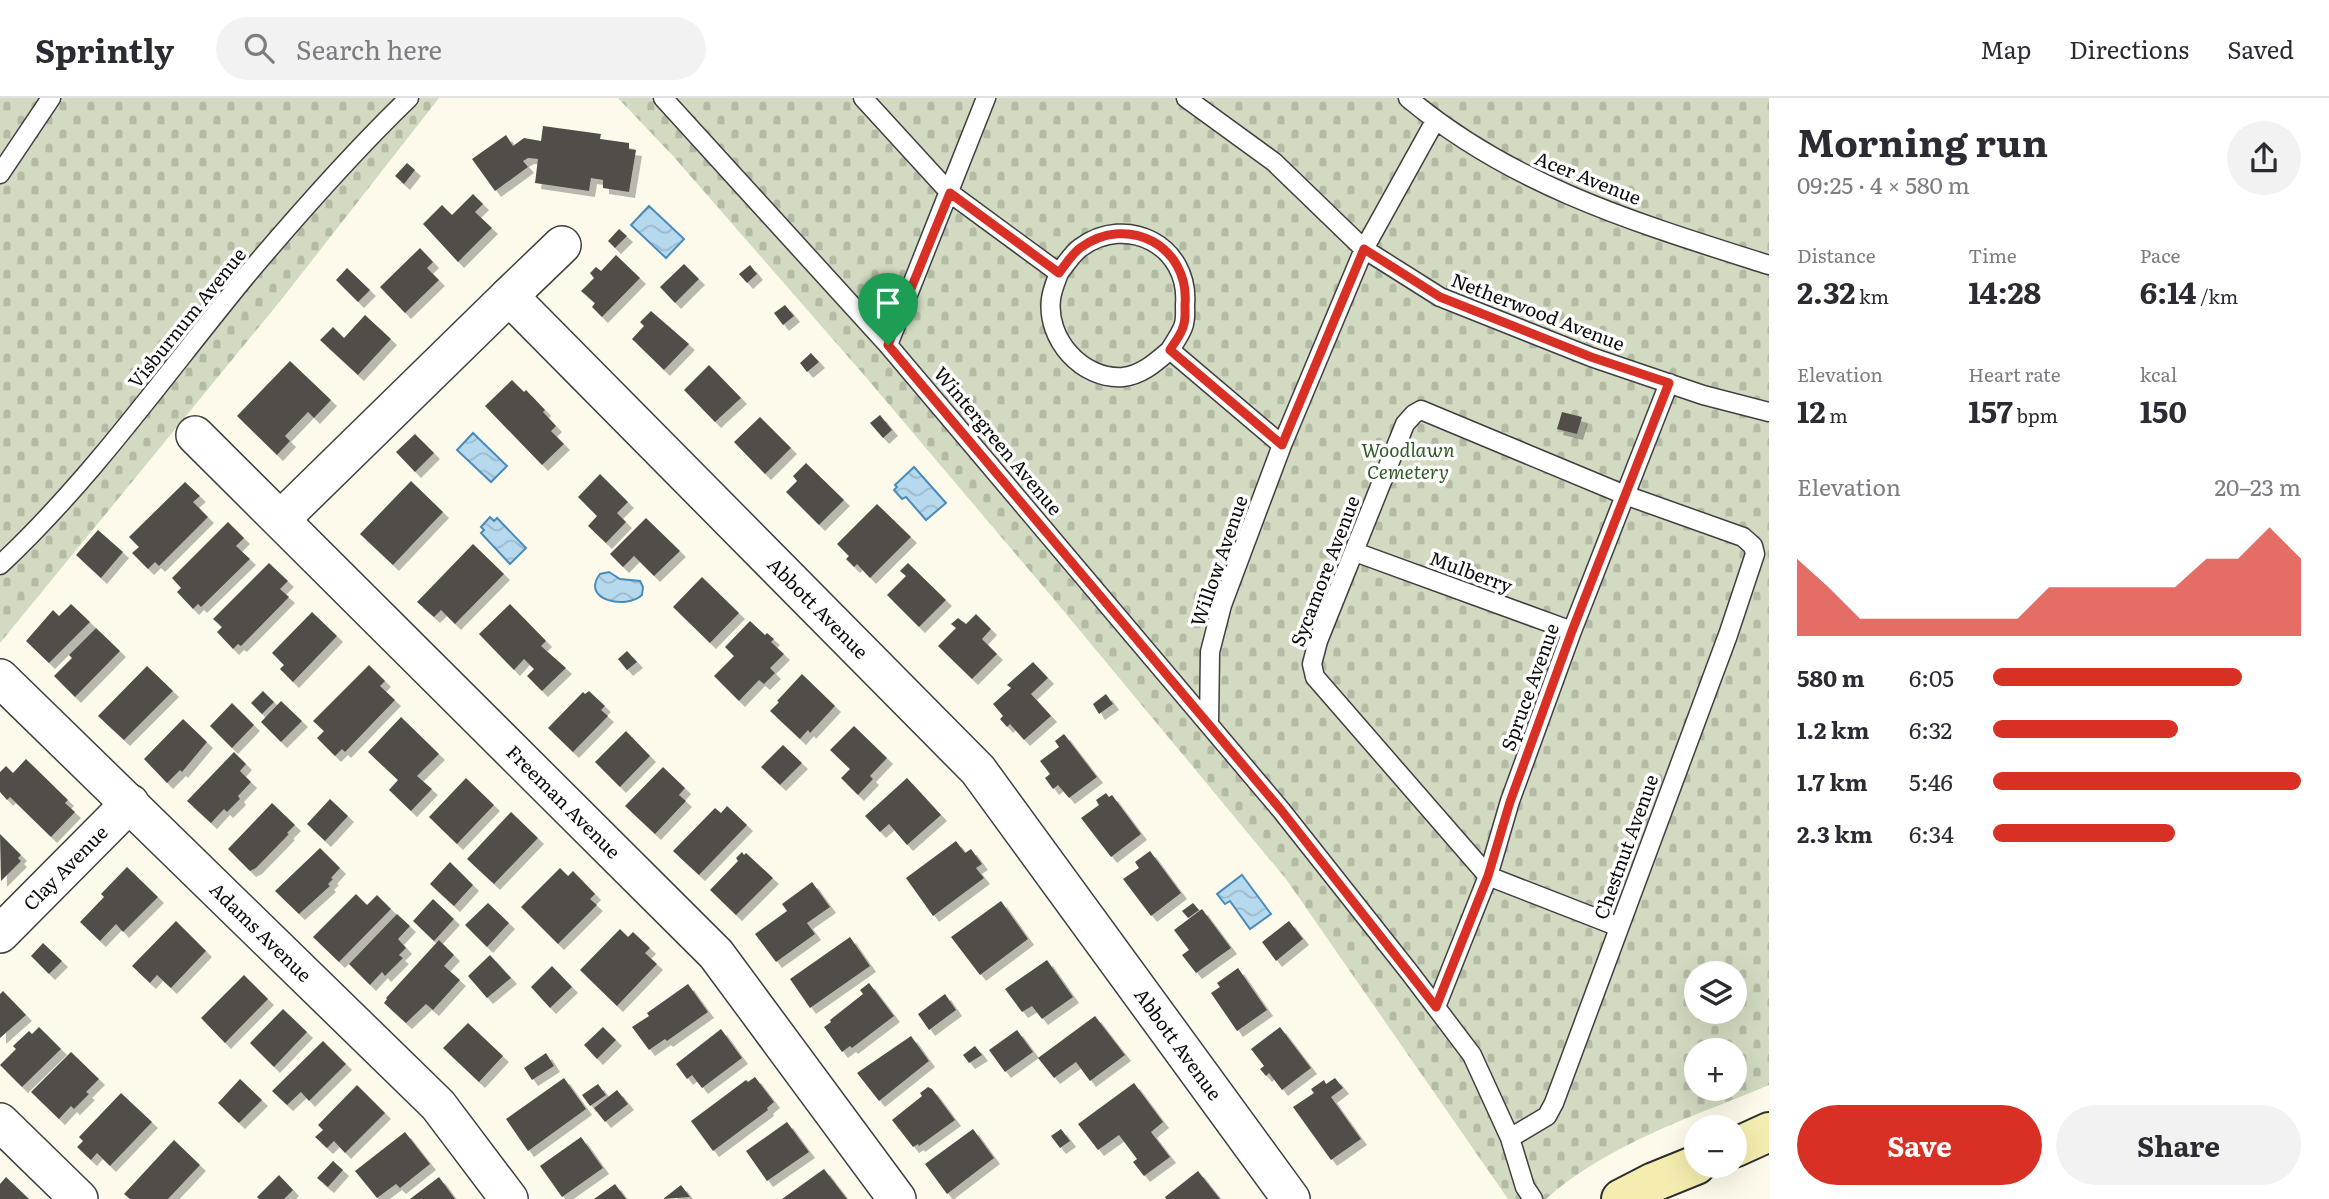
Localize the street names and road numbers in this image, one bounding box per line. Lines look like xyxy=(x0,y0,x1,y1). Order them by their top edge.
street label: Acer Avenue xyxy=(1531,143,1646,211)
street label: Visburnum Avenue xyxy=(121,241,252,394)
street label: Netherwood Avenue xyxy=(1448,265,1629,357)
street label: Wintergreen Avenue xyxy=(928,360,1070,521)
street label: Willow Avenue xyxy=(1183,491,1254,630)
street label: Sycamore Avenue xyxy=(1282,491,1366,650)
street label: Mulberry xyxy=(1426,543,1517,599)
street label: Abbott Avenue xyxy=(762,550,875,665)
street label: Spruce Avenue xyxy=(1493,619,1565,754)
street label: Freeman Avenue xyxy=(501,738,628,865)
street label: Chestnut Avenue xyxy=(1586,770,1664,923)
street label: Clay Avenue xyxy=(16,818,114,916)
street label: Adams Avenue xyxy=(204,875,319,988)
street label: Abbott Avenue xyxy=(1128,982,1229,1106)

